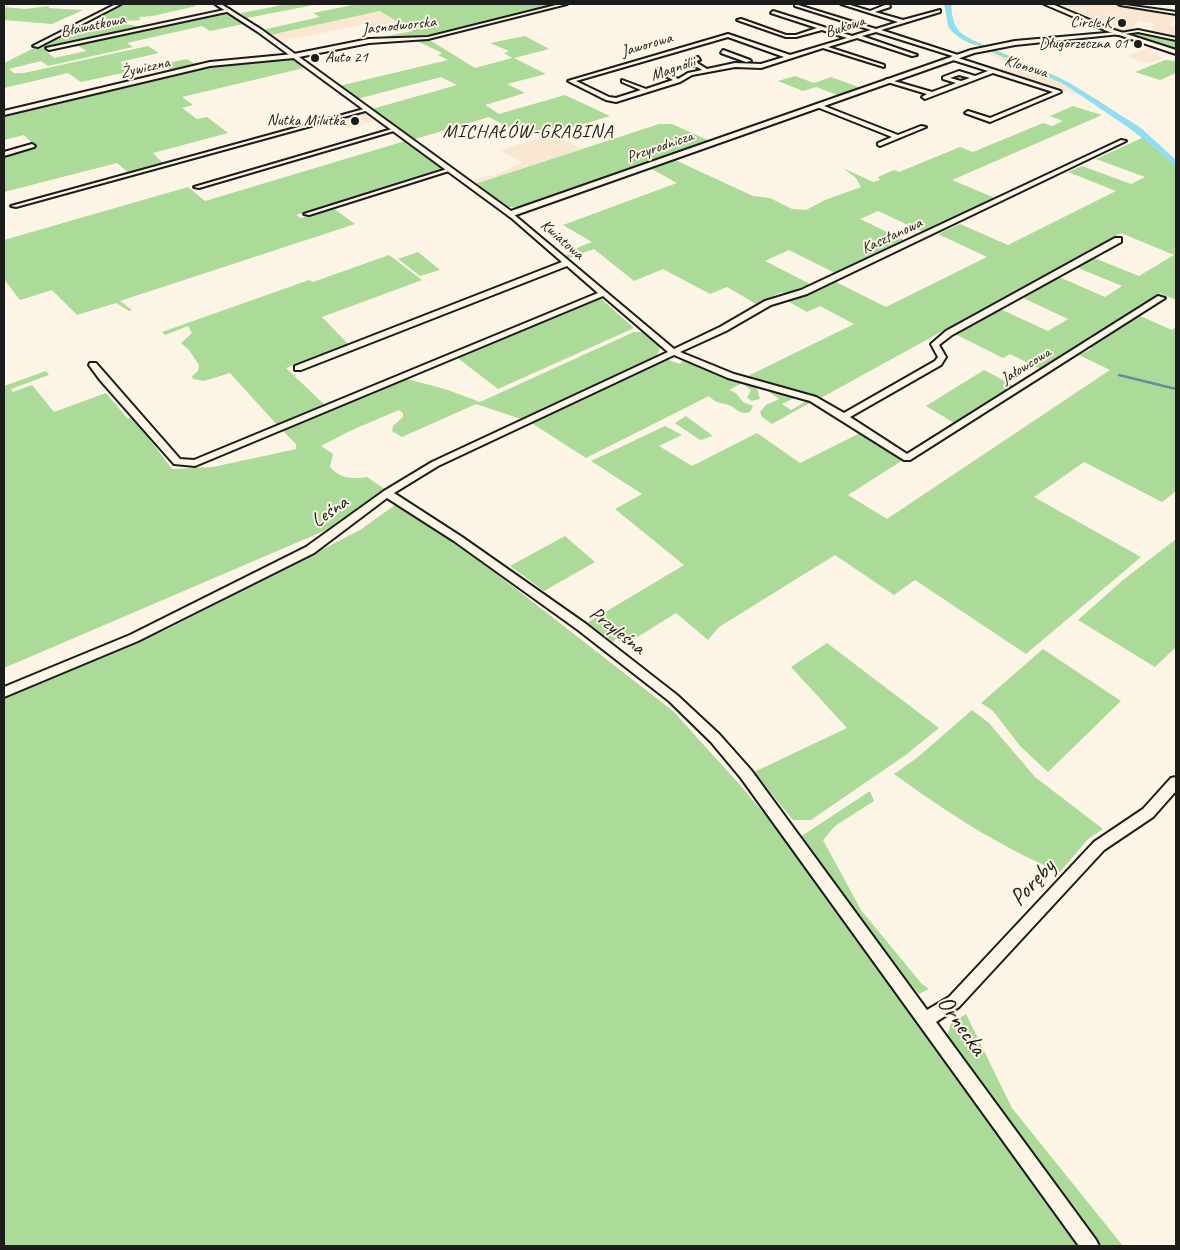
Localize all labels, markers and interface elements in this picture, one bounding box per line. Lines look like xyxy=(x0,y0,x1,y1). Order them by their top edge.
street label: Bławatkowa xyxy=(59,10,127,42)
street label: Bukowa xyxy=(823,12,867,42)
street label: Jasnodworska xyxy=(361,13,437,39)
place label: Circle K xyxy=(1070,13,1112,33)
marker: Circle K xyxy=(1116,17,1128,29)
street label: Jaworowa xyxy=(619,29,675,61)
place label: Długorzeczna 01 xyxy=(1039,34,1128,54)
marker: Długorzeczna 01 xyxy=(1132,38,1144,50)
place label: Auto 21 xyxy=(325,48,368,68)
street label: Klonowa xyxy=(1002,51,1050,83)
marker: Auto 21 xyxy=(309,52,321,64)
street label: Magnolii xyxy=(648,52,698,86)
street label: Żywiczna xyxy=(119,53,171,83)
place label: Nutka Milutka xyxy=(267,111,345,131)
marker: Nutka Milutka xyxy=(349,115,361,127)
district label: MICHAŁÓW-GRABINA xyxy=(441,121,615,143)
street label: Przyrodnicza xyxy=(624,127,696,167)
street label: Kasztanowa xyxy=(859,214,925,258)
street label: Kwiatowa xyxy=(536,216,588,264)
street label: Jałowcowa xyxy=(998,343,1054,389)
street label: Leśna xyxy=(307,491,353,533)
street label: Przyleśna xyxy=(584,602,650,660)
street label: Poręby xyxy=(1004,853,1062,913)
street label: Ornecka xyxy=(930,991,992,1061)

